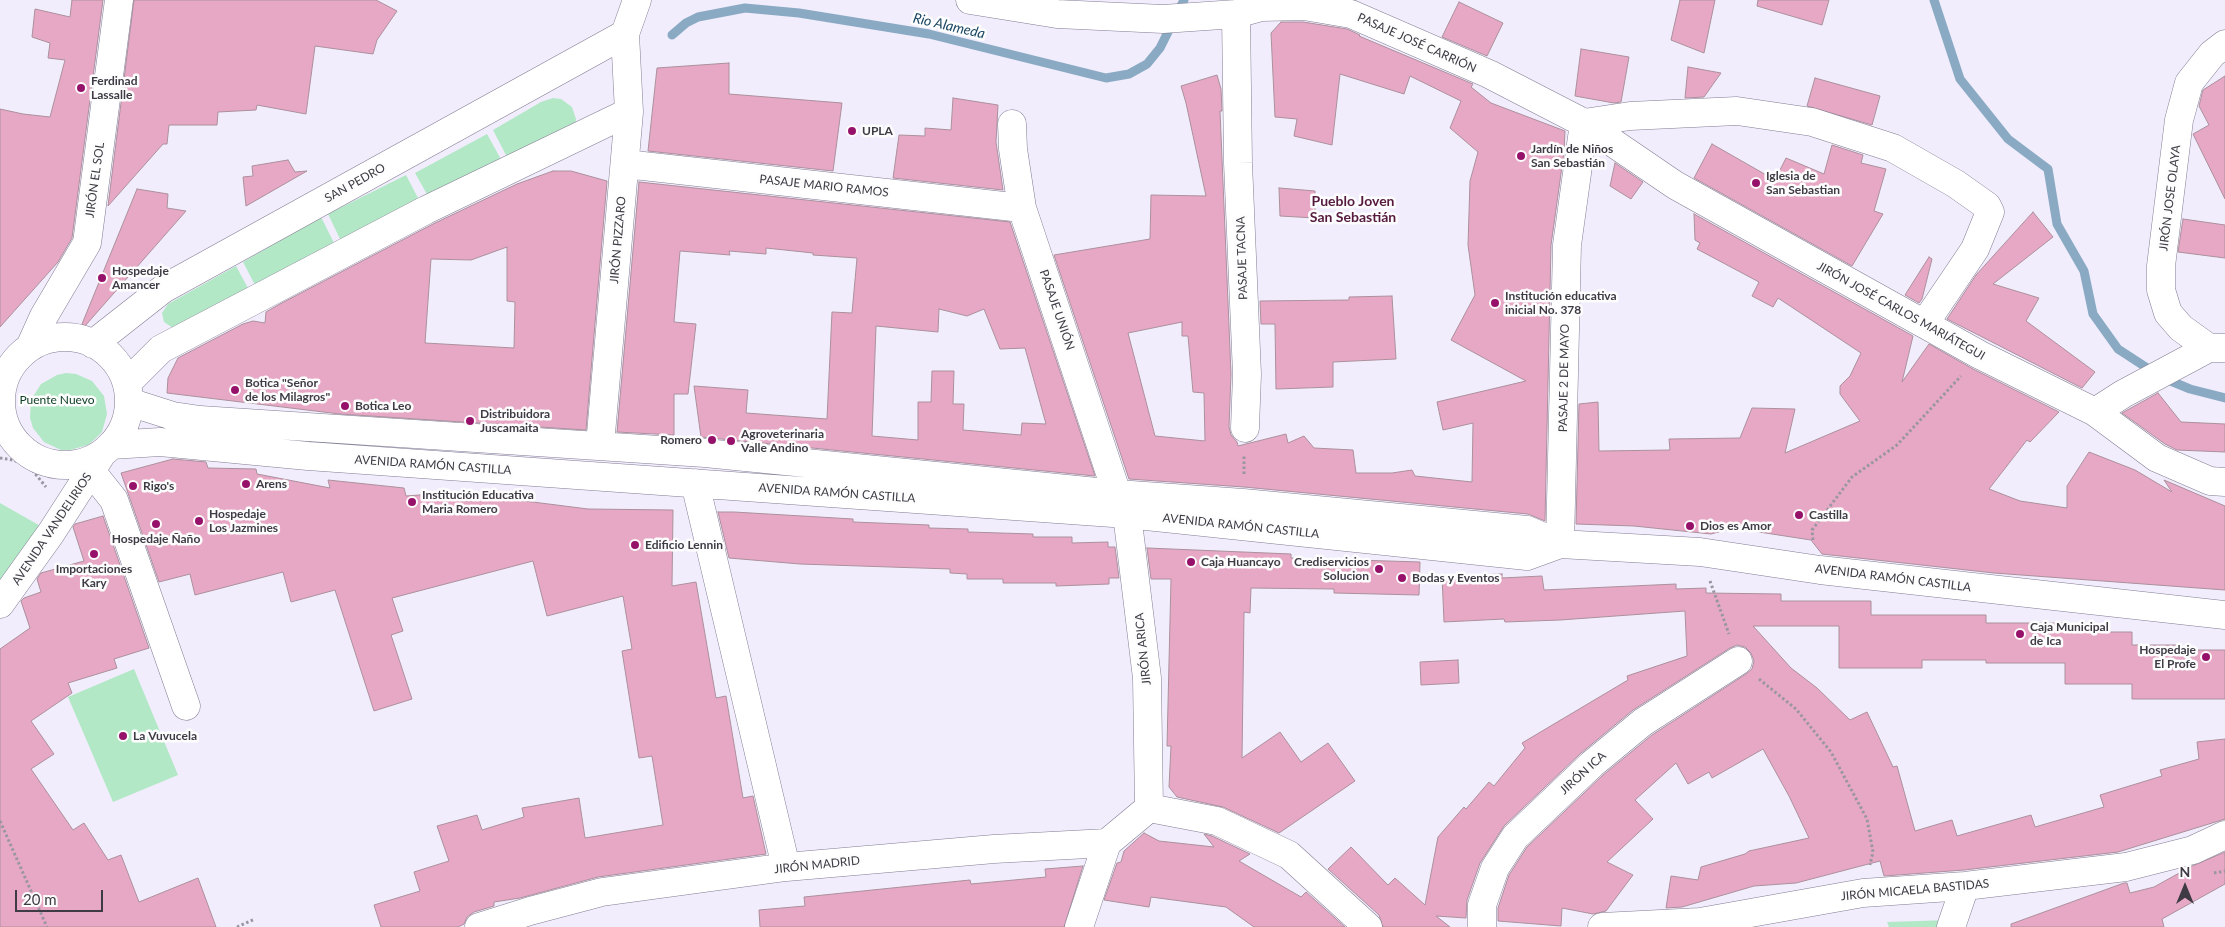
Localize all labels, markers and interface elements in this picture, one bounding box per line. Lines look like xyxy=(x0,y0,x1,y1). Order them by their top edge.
water label: Rio Alameda xyxy=(911,10,987,42)
street label: PASAJE JOSÉ CARRIÓN xyxy=(1355,10,1479,76)
place label: Ferdinad Lassalle xyxy=(91,74,137,102)
marker: Ferdinad Lassalle xyxy=(75,82,87,94)
place label: UPLA xyxy=(862,124,893,138)
marker: UPLA xyxy=(846,125,858,137)
street label: JIRÓN EL SOL xyxy=(83,141,107,219)
place label: Jardín de Niños San Sebastián xyxy=(1531,142,1613,170)
street label: JIRÓN JOSE OLAYA xyxy=(2156,144,2184,252)
marker: Jardín de Niños San Sebastián xyxy=(1515,150,1527,162)
street label: SAN PEDRO xyxy=(322,160,388,206)
place label: Iglesia de San Sebastian xyxy=(1766,169,1840,197)
street label: PASAJE MARIO RAMOS xyxy=(759,172,889,200)
marker: Iglesia de San Sebastian xyxy=(1750,177,1762,189)
district label: Pueblo Joven San Sebastián xyxy=(1310,193,1396,226)
street label: JIRÓN PIZZARO xyxy=(607,196,629,284)
street label: PASAJE TACNA xyxy=(1233,216,1251,300)
street label: JIRÓN JOSÉ CARLOS MARIÁTEGUI xyxy=(1815,259,1987,363)
place label: Hospedaje Amancer xyxy=(112,264,169,292)
street label: PASAJE UNIÓN xyxy=(1036,268,1078,352)
marker: Hospedaje Amancer xyxy=(96,272,108,284)
place label: Institución educativa inicial No. 378 xyxy=(1505,289,1617,317)
marker: Institución educativa inicial No. 378 xyxy=(1489,297,1501,309)
street label: PASAJE 2 DE MAYO xyxy=(1556,324,1572,432)
place label: Botica "Señor de los Milagros" xyxy=(245,376,330,404)
marker: Botica "Señor de los Milagros" xyxy=(229,384,241,396)
park label: Puente Nuevo xyxy=(19,393,95,407)
place label: Botica Leo xyxy=(355,399,411,413)
marker: Botica Leo xyxy=(339,400,351,412)
place label: Distribuidora Juscamaita xyxy=(480,407,550,435)
marker: Distribuidora Juscamaita xyxy=(464,415,476,427)
place label: Agroveterinaria Valle Andino xyxy=(741,427,824,455)
place label: Romero xyxy=(660,433,702,447)
marker: Romero xyxy=(706,434,718,446)
marker: Agroveterinaria Valle Andino xyxy=(725,435,737,447)
street label: AVENIDA RAMÓN CASTILLA xyxy=(354,452,512,478)
street label: AVENIDA VANDELIRIOS xyxy=(9,470,95,588)
place label: Arens xyxy=(256,477,287,491)
marker: Arens xyxy=(240,478,252,490)
place label: Rigo's xyxy=(143,479,174,493)
marker: Rigo's xyxy=(127,480,139,492)
street label: AVENIDA RAMÓN CASTILLA xyxy=(758,480,916,506)
place label: Institución Educativa Maria Romero xyxy=(422,488,534,516)
marker: Institución Educativa Maria Romero xyxy=(406,496,418,508)
place label: Hospedaje Los Jazmines xyxy=(209,507,278,535)
place label: Castilla xyxy=(1809,508,1848,522)
marker: Castilla xyxy=(1793,509,1805,521)
street label: AVENIDA RAMÓN CASTILLA xyxy=(1162,511,1320,541)
marker: Hospedaje Los Jazmines xyxy=(193,515,205,527)
marker: Hospedaje Ñaño xyxy=(150,518,162,530)
place label: Dios es Amor xyxy=(1700,519,1771,533)
marker: Dios es Amor xyxy=(1684,520,1696,532)
place label: Hospedaje Ñaño xyxy=(112,532,200,546)
place label: Edificio Lennin xyxy=(645,538,723,552)
marker: Edificio Lennin xyxy=(629,539,641,551)
marker: Importaciones Kary xyxy=(88,548,100,560)
place label: Caja Huancayo xyxy=(1201,555,1281,569)
place label: Crediservicios Solucion xyxy=(1294,555,1369,583)
marker: Caja Huancayo xyxy=(1185,556,1197,568)
street label: AVENIDA RAMÓN CASTILLA xyxy=(1814,561,1972,595)
place label: Importaciones Kary xyxy=(56,562,132,590)
marker: Crediservicios Solucion xyxy=(1373,563,1385,575)
place label: Bodas y Eventos xyxy=(1412,571,1500,585)
marker: Bodas y Eventos xyxy=(1396,572,1408,584)
street label: JIRÓN ARICA xyxy=(1132,612,1154,686)
place label: Caja Municipal de Ica xyxy=(2030,620,2109,648)
marker: Caja Municipal de Ica xyxy=(2014,628,2026,640)
place label: Hospedaje El Profe xyxy=(2139,643,2196,671)
marker: Hospedaje El Profe xyxy=(2200,651,2212,663)
place label: La Vuvucela xyxy=(133,729,197,743)
marker: La Vuvucela xyxy=(117,730,129,742)
street label: JIRÓN ICA xyxy=(1557,749,1609,797)
street label: JIRÓN MADRID xyxy=(773,853,861,877)
north arrow xyxy=(2160,862,2210,912)
text: N xyxy=(2180,863,2190,880)
street label: JIRÓN MICAELA BASTIDAS xyxy=(1840,876,1990,904)
scale bar xyxy=(18,880,105,912)
text: 20 m xyxy=(23,890,57,908)

